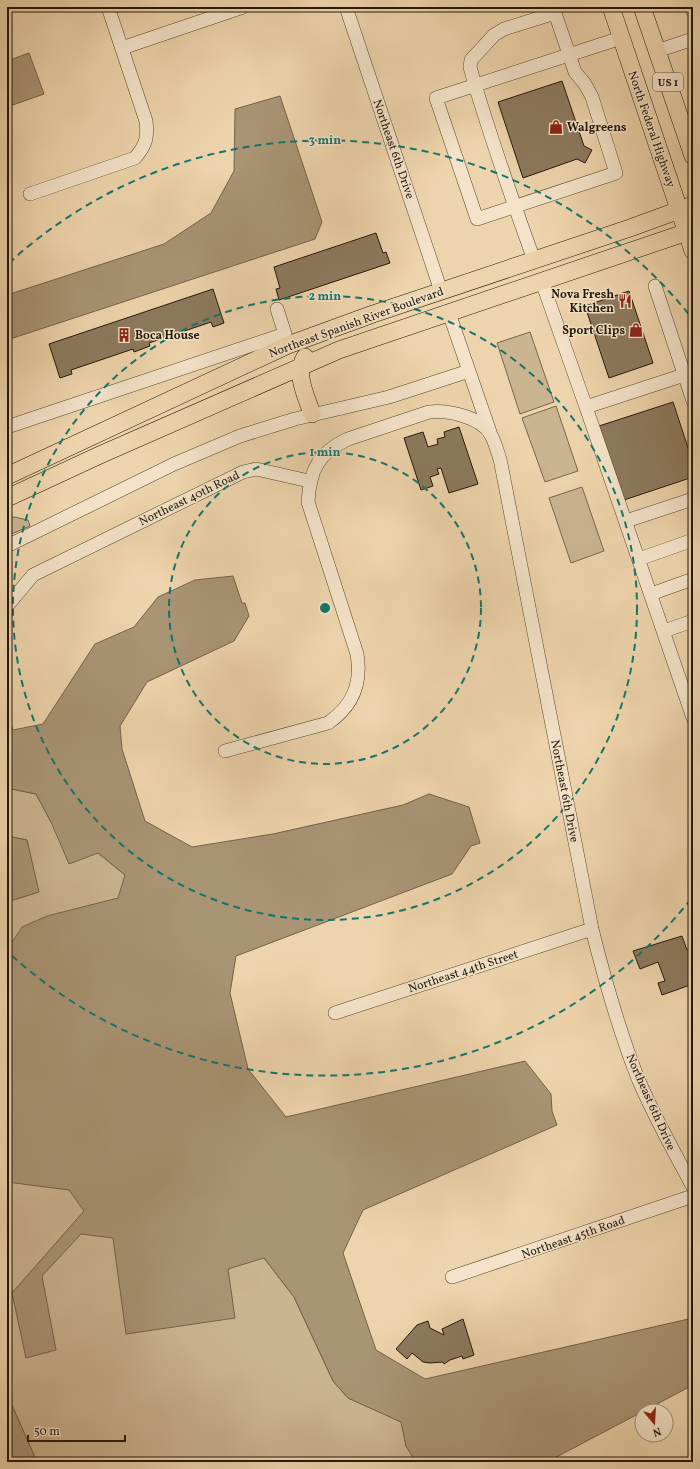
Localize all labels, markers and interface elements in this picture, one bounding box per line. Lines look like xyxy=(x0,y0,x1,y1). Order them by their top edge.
street label: North Federal Highway xyxy=(624,69,679,190)
road number: US 1 xyxy=(653,73,683,91)
street label: Northeast 6th Drive xyxy=(369,97,418,202)
shop icon: Walgreens xyxy=(548,119,564,135)
place label: Walgreens xyxy=(567,120,627,136)
text: 3 min xyxy=(309,133,341,149)
street label: Northeast Spanish River Boulevard xyxy=(267,284,446,362)
place label: Nova Fresh Kitchen xyxy=(551,287,614,317)
text: 2 min xyxy=(309,289,341,305)
restaurant icon: Nova Fresh Kitchen xyxy=(617,293,633,309)
shop icon: Sport Clips xyxy=(628,322,644,338)
place label: Sport Clips xyxy=(562,323,625,339)
building icon: Boca House xyxy=(116,327,132,343)
place label: Boca House xyxy=(135,328,200,344)
text: 1 min xyxy=(310,445,341,461)
street label: Northeast 40th Road xyxy=(136,467,243,530)
centre of rings xyxy=(318,601,332,615)
street label: Northeast 6th Drive xyxy=(546,739,582,844)
street label: Northeast 44th Street xyxy=(406,947,520,997)
street label: Northeast 6th Drive xyxy=(622,1052,679,1154)
street label: Northeast 45th Road xyxy=(519,1213,627,1263)
north arrow xyxy=(634,1403,674,1443)
scale bar xyxy=(28,1417,125,1443)
text: N xyxy=(651,1423,663,1439)
text: 50 m xyxy=(34,1424,60,1440)

